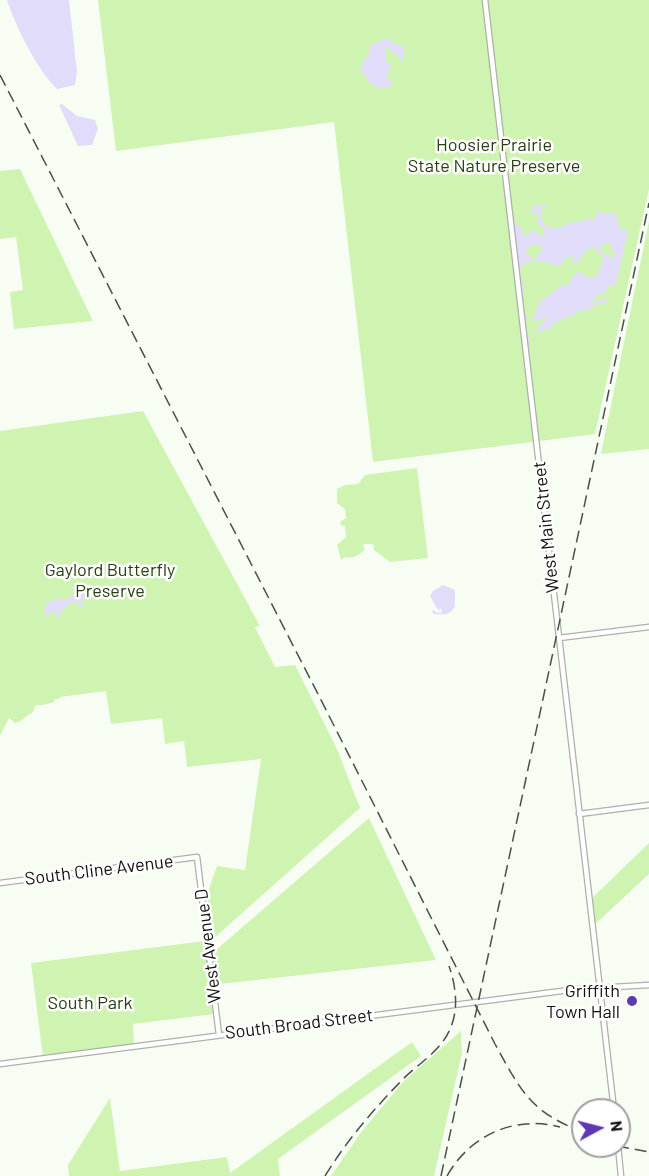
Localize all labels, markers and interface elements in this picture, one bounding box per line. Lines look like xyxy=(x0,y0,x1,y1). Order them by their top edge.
park label: Hoosier Prairie State Nature Preserve xyxy=(408,134,580,176)
street label: West Main Street xyxy=(528,460,564,594)
park label: Gaylord Butterfly Preserve xyxy=(45,559,175,602)
street label: South Cline Avenue xyxy=(24,850,174,890)
street label: West Avenue D xyxy=(190,888,226,1004)
place label: Griffith Town Hall xyxy=(546,980,620,1022)
park label: South Park xyxy=(47,992,133,1014)
marker: Griffith Town Hall xyxy=(625,994,639,1008)
street label: South Broad Street xyxy=(224,1004,374,1044)
north arrow xyxy=(571,1098,631,1158)
text: N xyxy=(607,1120,627,1132)

